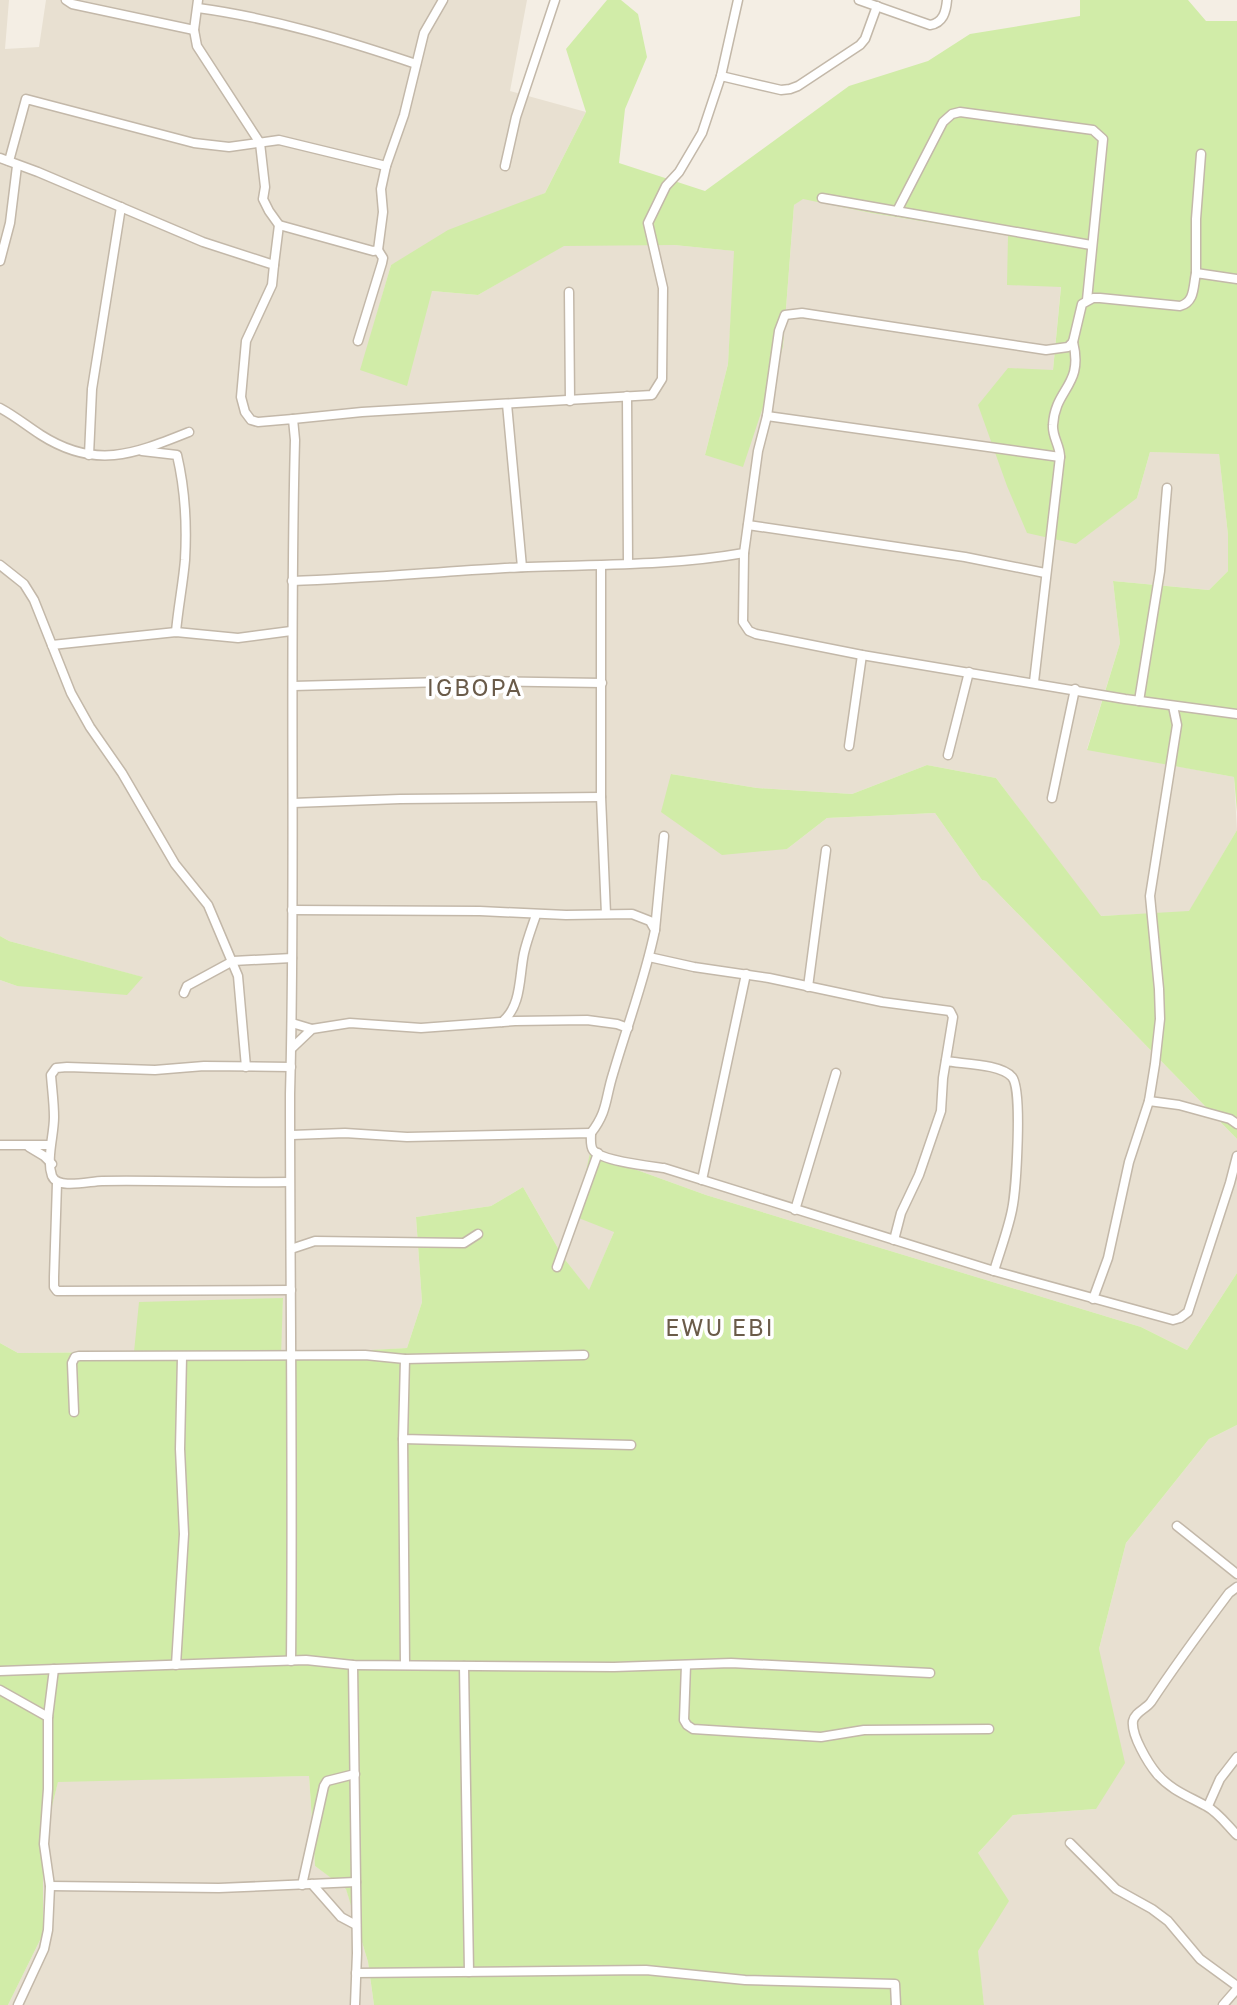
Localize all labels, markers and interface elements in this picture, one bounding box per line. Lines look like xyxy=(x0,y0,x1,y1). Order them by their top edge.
district label: IGBOPA xyxy=(427,673,523,701)
district label: EWU EBI xyxy=(665,1313,775,1341)

